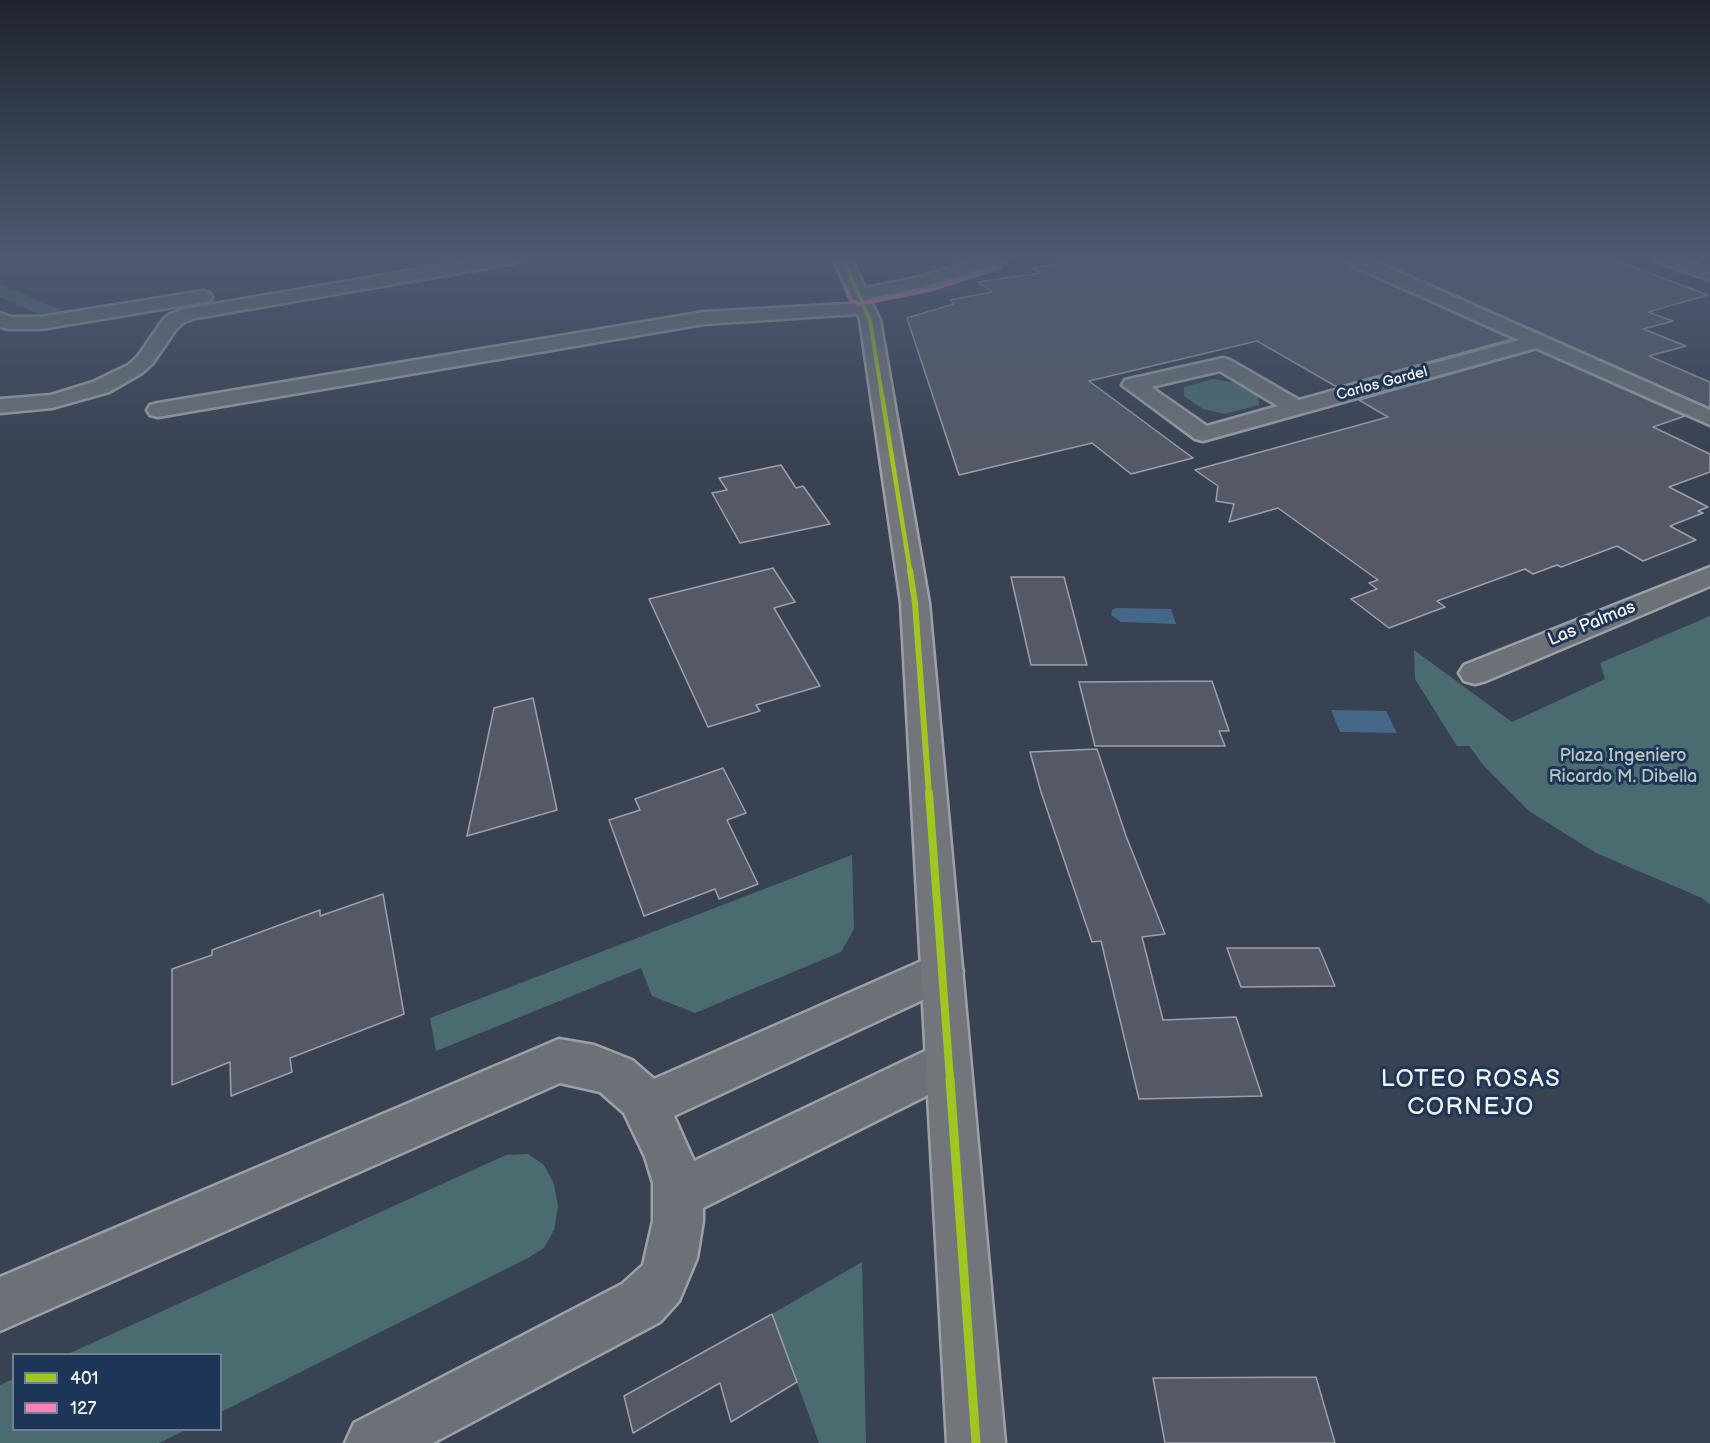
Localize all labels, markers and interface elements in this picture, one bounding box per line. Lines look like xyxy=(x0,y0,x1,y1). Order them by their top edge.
street label: Carlos Gardel xyxy=(1335,363,1429,405)
street label: Las Palmas xyxy=(1545,597,1639,651)
park label: Plaza Ingeniero Ricardo M. Dibella xyxy=(1549,745,1697,788)
district label: LOTEO ROSAS CORNEJO xyxy=(1381,1066,1561,1122)
legend xyxy=(12,1353,222,1431)
text: 401 xyxy=(70,1368,99,1389)
text: 127 xyxy=(70,1398,96,1419)

